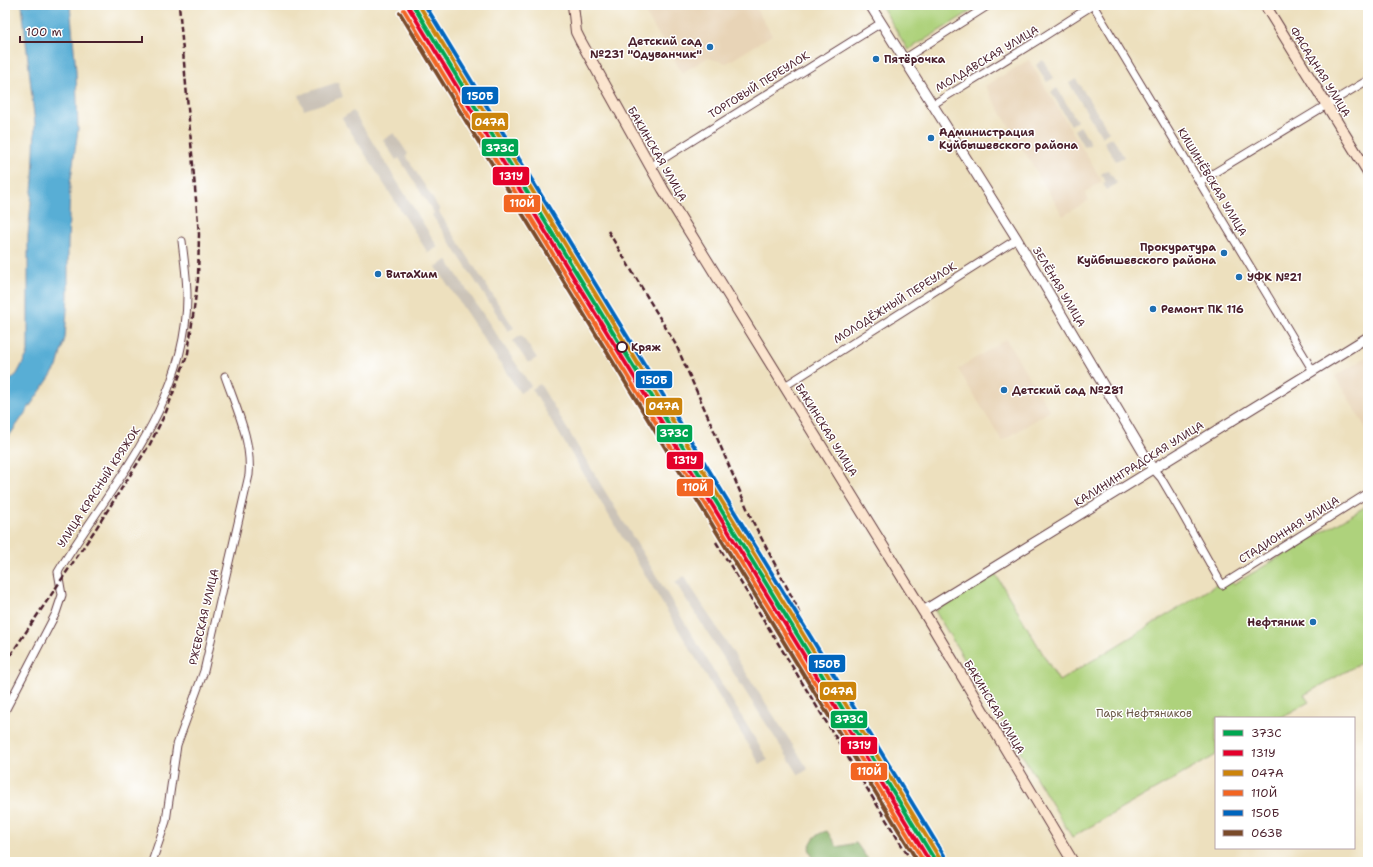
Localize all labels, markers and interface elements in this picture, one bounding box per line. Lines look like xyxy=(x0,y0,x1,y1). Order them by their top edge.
scale bar xyxy=(20,18,142,44)
street label: МОЛДАВСКАЯ УЛИЦА xyxy=(933,22,1041,96)
text: 100 m xyxy=(26,24,62,40)
street label: ФАСАДНАЯ УЛИЦА xyxy=(1286,24,1354,120)
place label: Детский сад №231 "Одуванчик" xyxy=(590,34,702,62)
marker: Детский сад №231 "Одуванчик" xyxy=(705,42,715,52)
street label: ТОРГОВЫЙ ПЕРЕУЛОК xyxy=(705,47,812,122)
place label: Пятёрочка xyxy=(884,52,946,67)
marker: Пятёрочка xyxy=(871,54,881,64)
line badge: 150Б xyxy=(461,86,499,105)
text: 150Б xyxy=(467,89,493,104)
street label: БАКИНСКАЯ УЛИЦА xyxy=(624,104,690,204)
line badge: 047А xyxy=(471,112,509,131)
text: 047А xyxy=(474,115,506,130)
place label: Администрация Куйбышевского района xyxy=(939,125,1079,153)
street label: КИШИНЁВСКАЯ УЛИЦА xyxy=(1174,125,1250,239)
marker: Администрация Куйбышевского района xyxy=(926,133,936,143)
line badge: 373C xyxy=(481,138,519,157)
text: 373C xyxy=(486,141,515,156)
line badge: 131У xyxy=(492,166,530,186)
text: 131У xyxy=(499,169,523,184)
line badge: 110Й xyxy=(503,194,541,213)
text: 110Й xyxy=(509,195,535,211)
place label: Прокуратура Куйбышевского района xyxy=(1077,240,1216,268)
street label: ЗЕЛЁНАЯ УЛИЦА xyxy=(1029,244,1089,330)
marker: Прокуратура Куйбышевского района xyxy=(1219,248,1229,258)
street label: МОЛОДЁЖНЫЙ ПЕРЕУЛОК xyxy=(830,258,959,347)
place label: ВитаХим xyxy=(386,267,437,282)
marker: ВитаХим xyxy=(373,269,383,279)
place label: УФК №21 xyxy=(1247,270,1302,285)
marker: УФК №21 xyxy=(1234,272,1244,282)
place label: Ремонт ПК 116 xyxy=(1161,302,1244,317)
marker: Ремонт ПК 116 xyxy=(1148,304,1158,314)
place label: Кряж xyxy=(631,340,662,355)
marker: Кряж xyxy=(616,341,628,353)
line badge: 150Б xyxy=(635,370,673,389)
text: 150Б xyxy=(641,373,667,388)
street label: БАКИНСКАЯ УЛИЦА xyxy=(791,381,861,479)
place label: Детский сад №281 xyxy=(1012,383,1124,398)
marker: Детский сад №281 xyxy=(999,385,1009,395)
line badge: 047А xyxy=(645,397,683,416)
text: 047А xyxy=(648,399,680,414)
street label: КАЛИНИНГРАДСКАЯ УЛИЦА xyxy=(1071,418,1207,510)
street label: УЛИЦА КРАСНЫЙ КРЯЖОК xyxy=(53,423,144,550)
line badge: 373C xyxy=(656,424,693,443)
text: 373C xyxy=(660,426,689,441)
line badge: 131У xyxy=(666,451,704,470)
text: 131У xyxy=(673,453,697,468)
line badge: 110Й xyxy=(676,478,714,497)
text: 110Й xyxy=(682,479,708,495)
street label: СТАДИОННАЯ УЛИЦА xyxy=(1236,493,1342,567)
street label: РЖЕВСКАЯ УЛИЦА xyxy=(186,567,222,667)
place label: Нефтяник xyxy=(1247,615,1305,630)
marker: Нефтяник xyxy=(1308,617,1318,627)
line badge: 150Б xyxy=(808,654,846,673)
text: 150Б xyxy=(814,657,840,672)
street label: БАКИНСКАЯ УЛИЦА xyxy=(960,657,1028,757)
line badge: 047А xyxy=(819,681,857,701)
text: 047А xyxy=(822,684,854,699)
park label: Парк Нефтяников xyxy=(1096,706,1192,721)
line badge: 373C xyxy=(830,710,868,729)
text: 373C xyxy=(835,712,864,727)
legend xyxy=(1215,717,1355,849)
text: 373C xyxy=(1251,725,1282,741)
line badge: 131У xyxy=(840,736,878,755)
text: 131У xyxy=(847,738,871,753)
text: 131У xyxy=(1251,745,1276,761)
line badge: 110Й xyxy=(850,762,888,781)
text: 110Й xyxy=(856,763,882,779)
text: 047А xyxy=(1251,765,1284,781)
text: 110Й xyxy=(1251,785,1277,801)
text: 150Б xyxy=(1251,805,1279,821)
text: 063В xyxy=(1251,825,1282,841)

